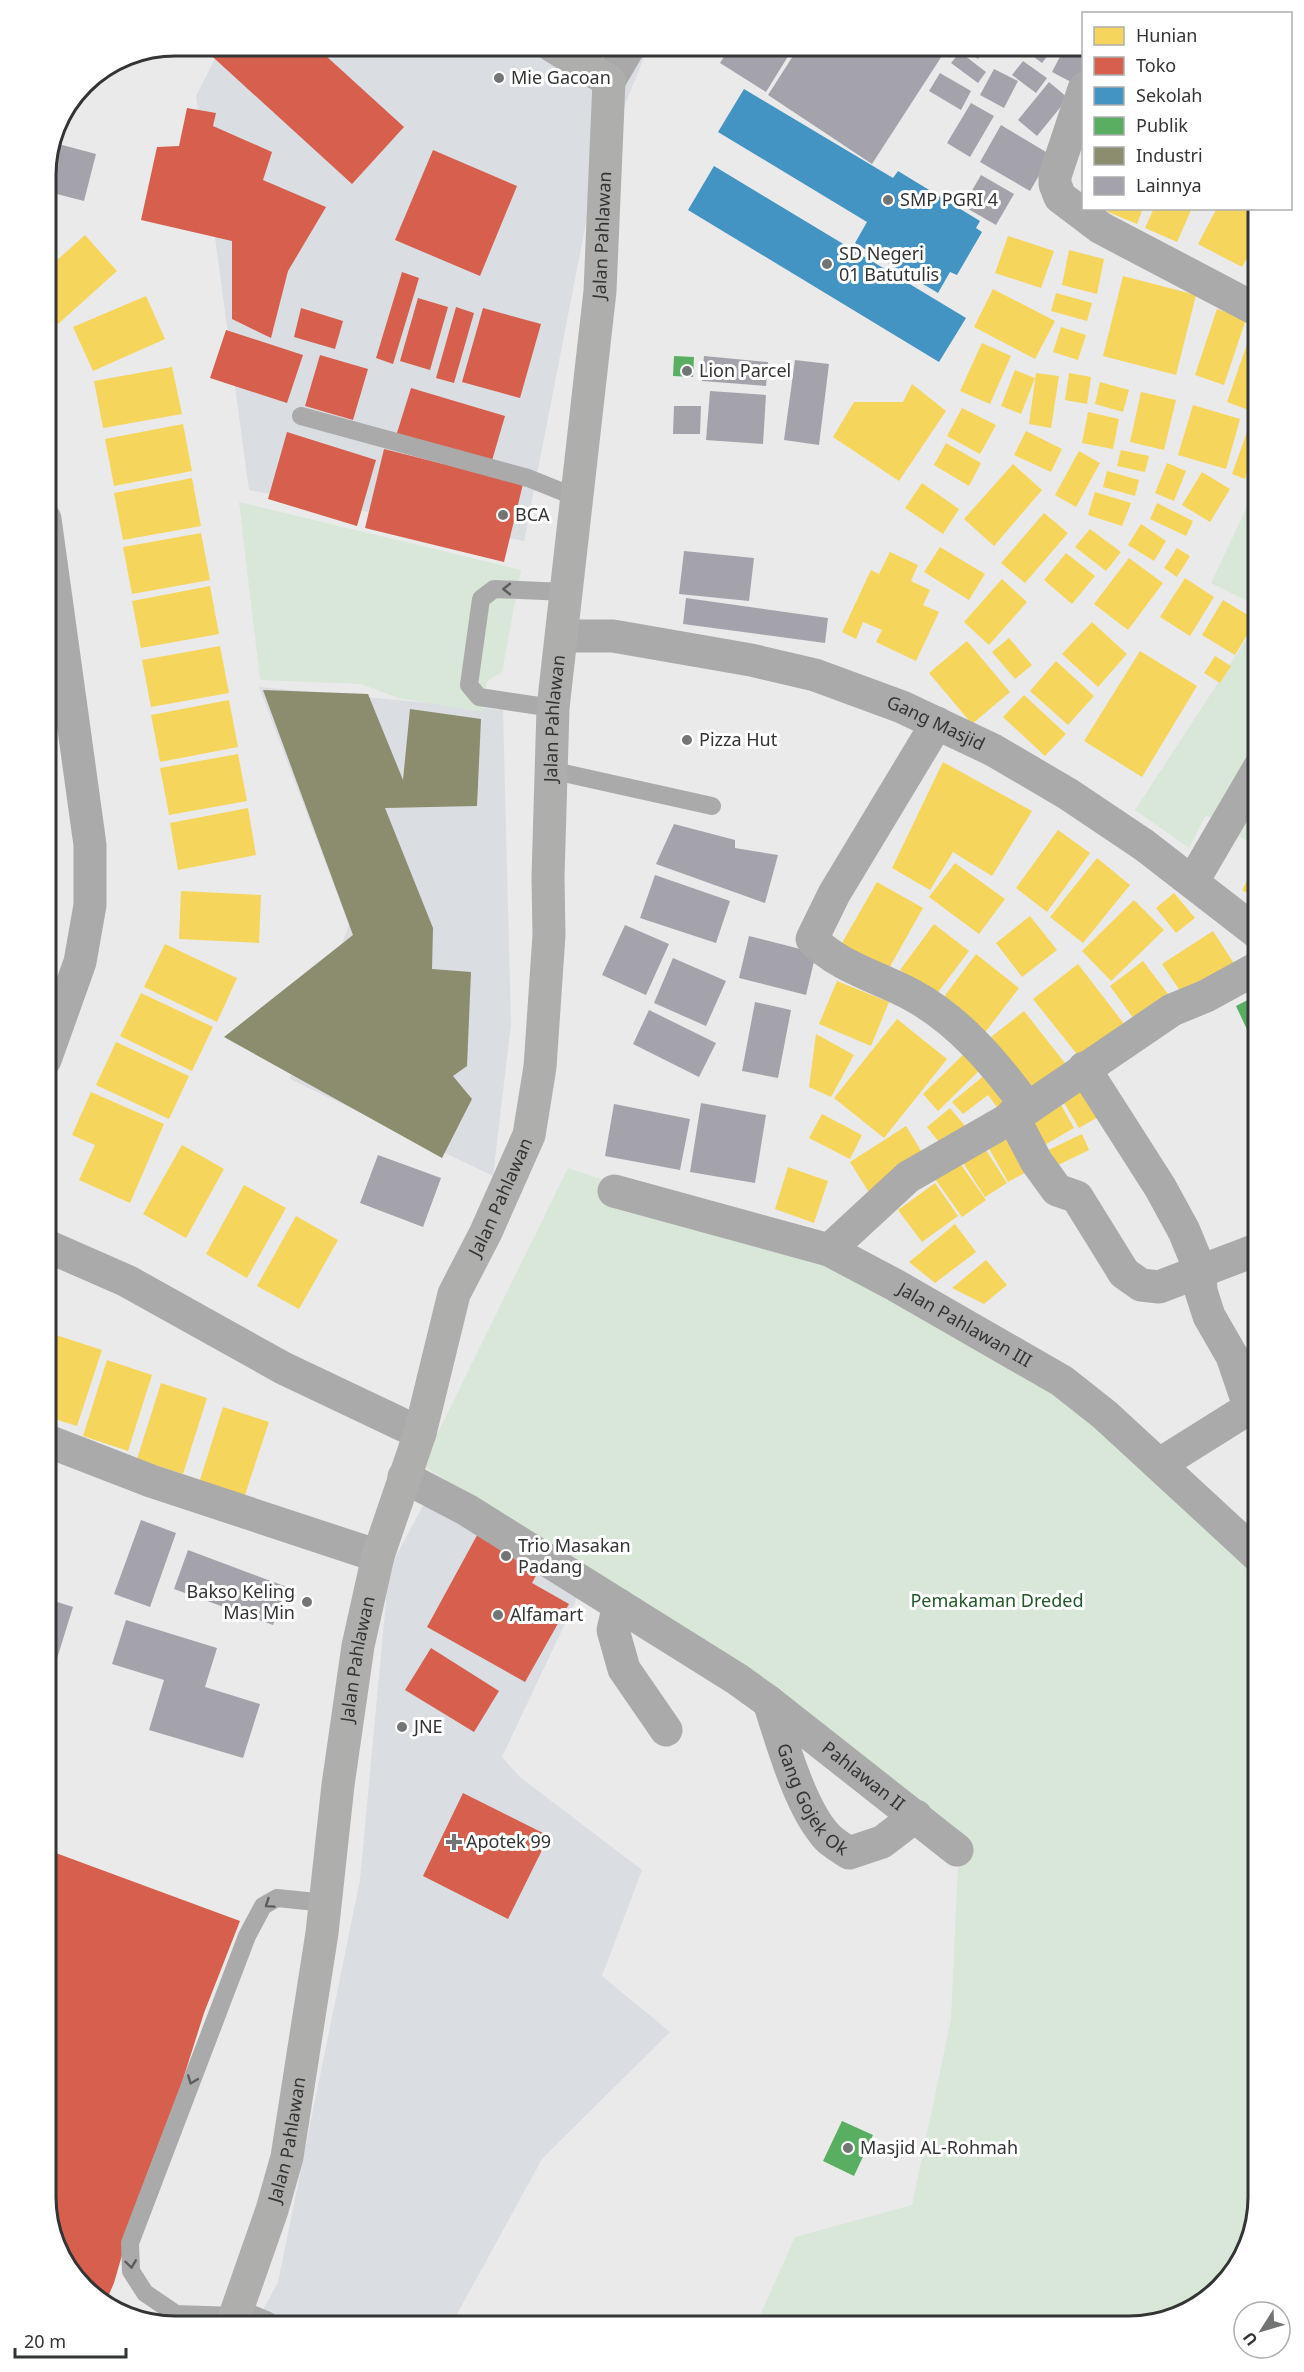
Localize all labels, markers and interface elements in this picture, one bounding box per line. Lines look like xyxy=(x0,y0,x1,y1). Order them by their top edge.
legend xyxy=(1082,12,1292,210)
text: Hunian xyxy=(1136,23,1197,47)
text: Toko xyxy=(1136,53,1176,77)
place label: Mie Gacoan xyxy=(511,65,611,89)
marker: Mie Gacoan xyxy=(492,71,506,85)
text: Sekolah xyxy=(1136,83,1202,107)
text: Publik xyxy=(1136,113,1188,137)
text: Industri xyxy=(1136,143,1203,167)
street label: Jalan Pahlawan xyxy=(586,171,616,302)
text: Lainnya xyxy=(1136,173,1202,197)
place label: SMP PGRI 4 xyxy=(900,187,998,211)
marker: SMP PGRI 4 xyxy=(881,193,895,207)
place label: SD Negeri 01 Batutulis xyxy=(839,241,939,286)
marker: SD Negeri 01 Batutulis xyxy=(820,257,834,271)
place label: Lion Parcel xyxy=(699,358,791,382)
marker: Lion Parcel xyxy=(680,364,694,378)
place label: BCA xyxy=(515,502,550,526)
marker: BCA xyxy=(496,508,510,522)
one-way arrow xyxy=(503,583,512,595)
street label: Jalan Pahlawan xyxy=(538,653,570,785)
street label: Gang Masjid xyxy=(884,690,989,756)
place label: Pizza Hut xyxy=(699,727,778,751)
marker: Pizza Hut xyxy=(680,733,694,747)
street label: Jalan Pahlawan xyxy=(462,1134,537,1262)
street label: Jalan Pahlawan III xyxy=(892,1275,1037,1372)
place label: Trio Masakan Padang xyxy=(518,1533,631,1578)
marker: Trio Masakan Padang xyxy=(499,1549,513,1563)
place label: Bakso Keling Mas Min xyxy=(187,1579,295,1624)
park label: Pemakaman Dreded xyxy=(910,1588,1084,1612)
street label: Jalan Pahlawan xyxy=(334,1594,380,1726)
marker: Bakso Keling Mas Min xyxy=(300,1595,314,1609)
place label: Alfamart xyxy=(510,1602,584,1626)
marker: Alfamart xyxy=(491,1608,505,1622)
place label: JNE xyxy=(412,1714,443,1738)
marker: JNE xyxy=(395,1720,409,1734)
street label: Pahlawan II xyxy=(817,1735,910,1816)
street label: Gang Gojek Ok xyxy=(772,1740,853,1861)
place label: Apotek 99 xyxy=(466,1829,551,1853)
marker: Apotek 99 xyxy=(447,1835,461,1849)
one-way arrow xyxy=(265,1896,276,1907)
one-way arrow xyxy=(187,2074,199,2085)
street label: Jalan Pahlawan xyxy=(261,2075,310,2207)
place label: Masjid AL-Rohmah xyxy=(860,2135,1018,2159)
marker: Masjid AL-Rohmah xyxy=(841,2141,855,2155)
one-way arrow xyxy=(125,2259,137,2268)
north arrow xyxy=(1232,2300,1292,2360)
scale bar xyxy=(15,2321,126,2359)
text: U xyxy=(1238,2328,1262,2350)
text: 20 m xyxy=(24,2329,66,2353)

